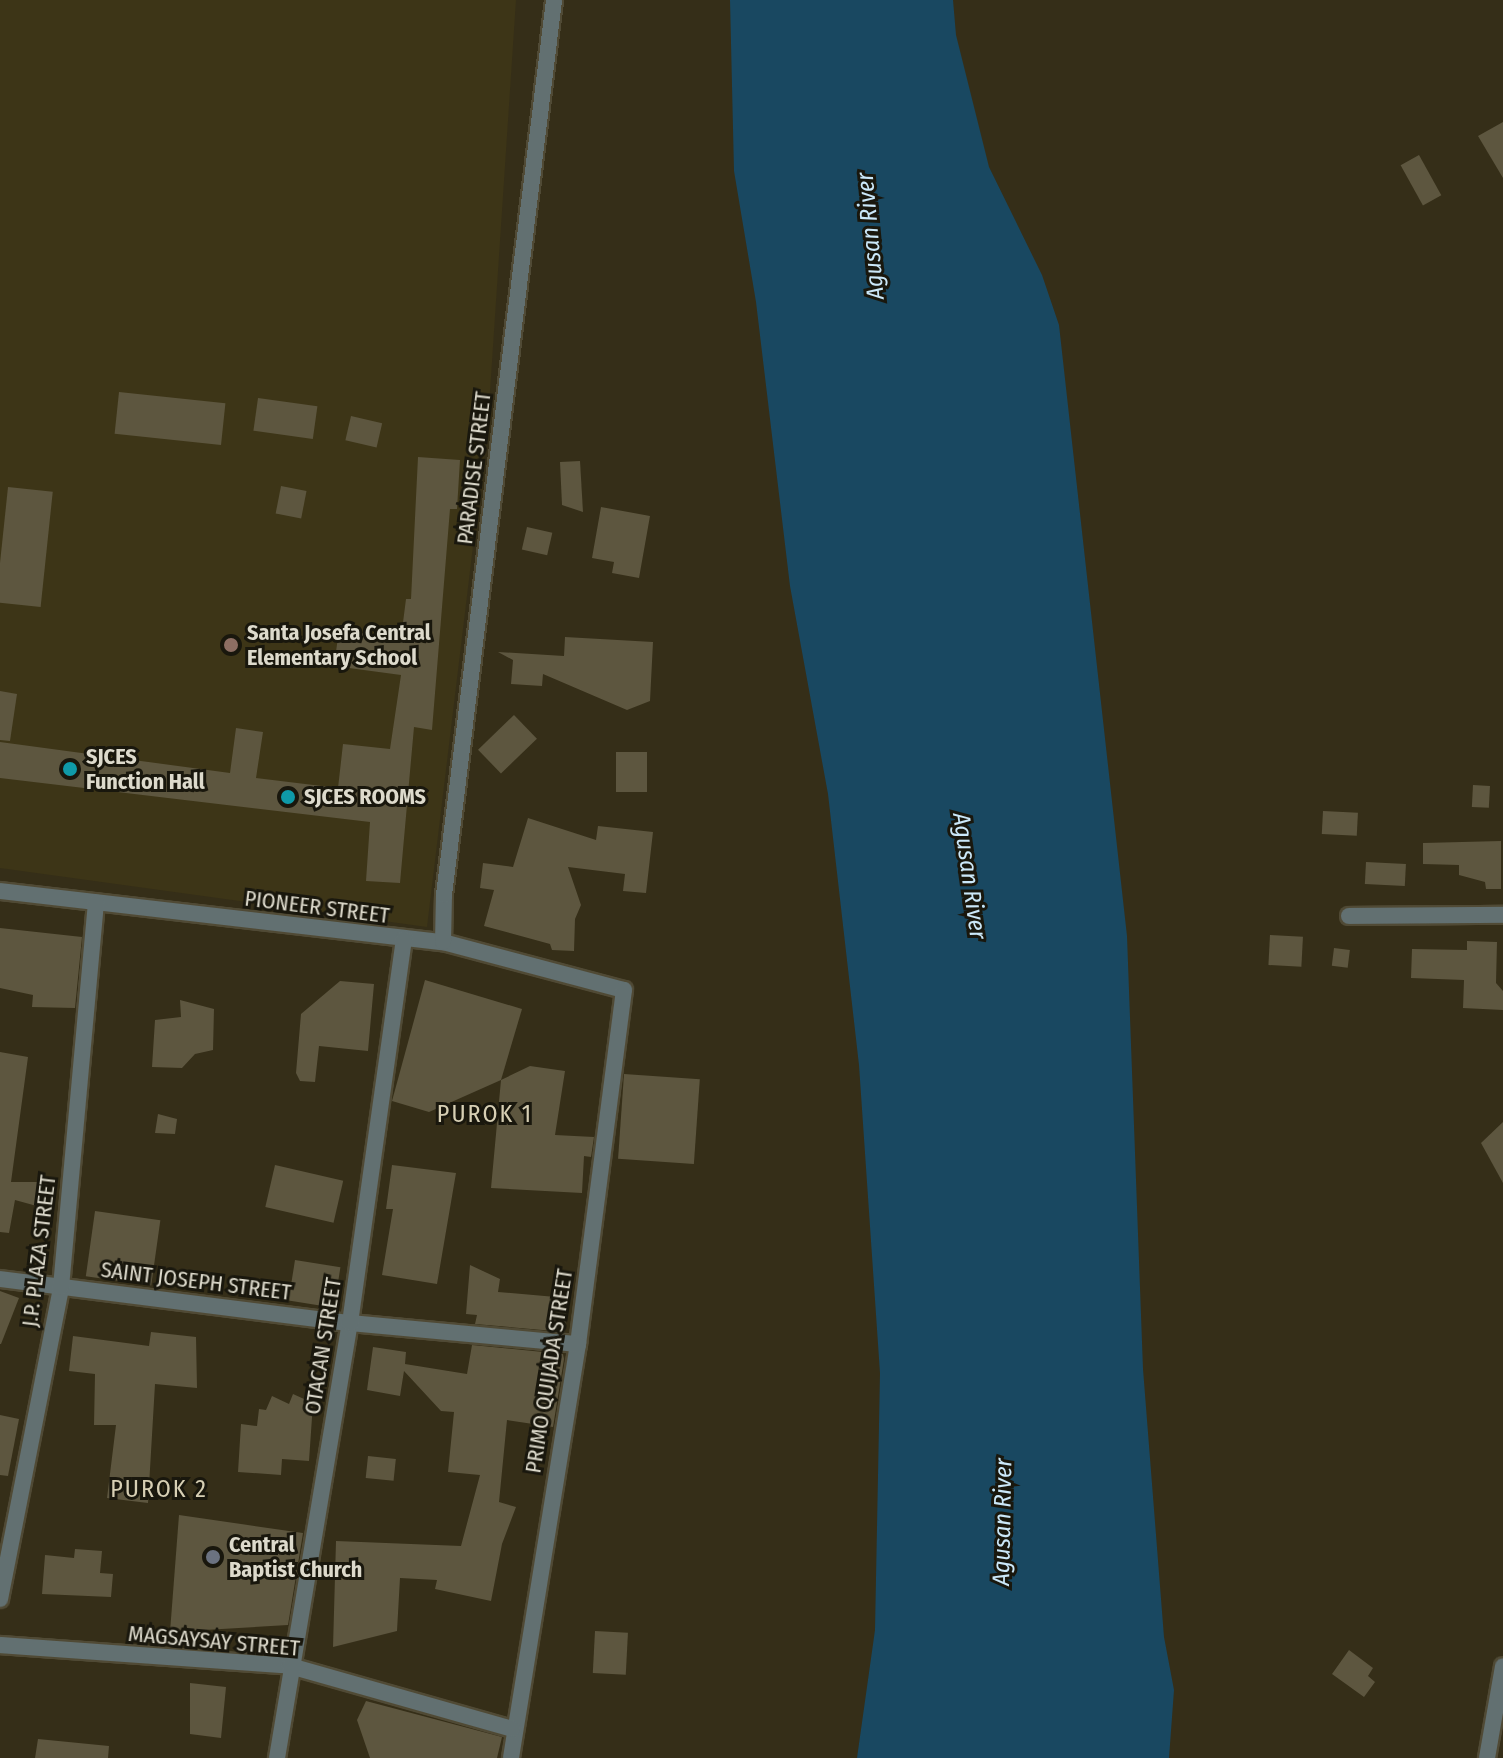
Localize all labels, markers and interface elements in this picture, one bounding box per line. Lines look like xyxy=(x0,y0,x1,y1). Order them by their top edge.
water label: Agusan River xyxy=(851,171,891,301)
street label: PARADISE STREET xyxy=(452,390,496,546)
place label: Santa Josefa Central Elementary School xyxy=(247,619,431,670)
marker: Santa Josefa Central Elementary School xyxy=(222,636,240,654)
place label: SJCES Function Hall xyxy=(86,743,205,794)
marker: SJCES Function Hall xyxy=(61,760,79,778)
place label: SJCES ROOMS xyxy=(304,784,426,810)
marker: SJCES ROOMS xyxy=(279,788,297,806)
water label: Agusan River xyxy=(946,811,992,941)
street label: PIONEER STREET xyxy=(243,885,391,929)
district label: PUROK 1 xyxy=(437,1101,533,1129)
street label: J.P. PLAZA STREET xyxy=(17,1174,61,1328)
street label: SAINT JOSEPH STREET xyxy=(99,1256,293,1306)
street label: PRIMO QUIJADA STREET xyxy=(520,1267,578,1475)
street label: OTACAN STREET xyxy=(299,1276,347,1416)
water label: Agusan River xyxy=(987,1458,1019,1586)
district label: PUROK 2 xyxy=(110,1476,208,1504)
place label: Central Baptist Church xyxy=(229,1531,362,1582)
marker: Central Baptist Church xyxy=(204,1548,222,1566)
street label: MAGSAYSAY STREET xyxy=(127,1620,301,1662)

